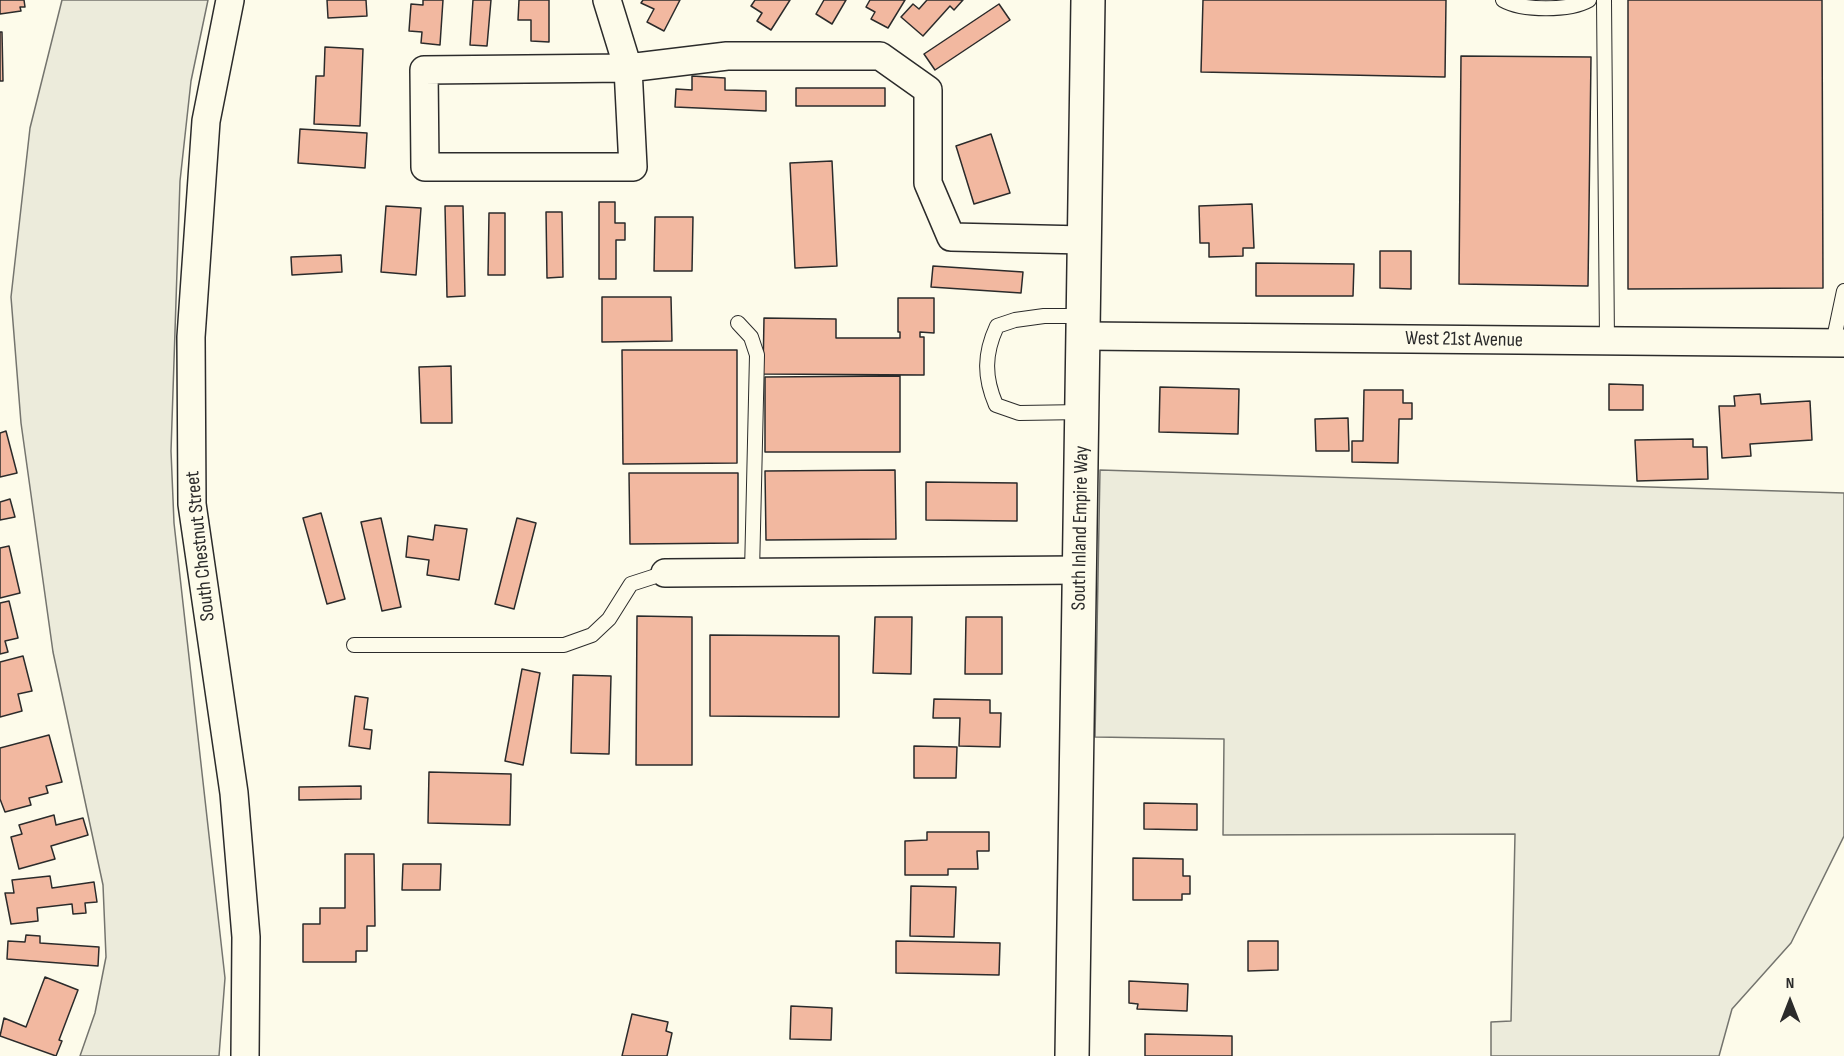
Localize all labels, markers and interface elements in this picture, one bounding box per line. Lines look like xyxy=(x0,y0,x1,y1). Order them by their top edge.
street label: West 21st Avenue xyxy=(1405,327,1523,353)
street label: South Inland Empire Way xyxy=(1068,445,1094,611)
street label: South Chestnut Street xyxy=(181,470,221,622)
north arrow xyxy=(1760,972,1820,1032)
text: N xyxy=(1786,974,1794,993)

